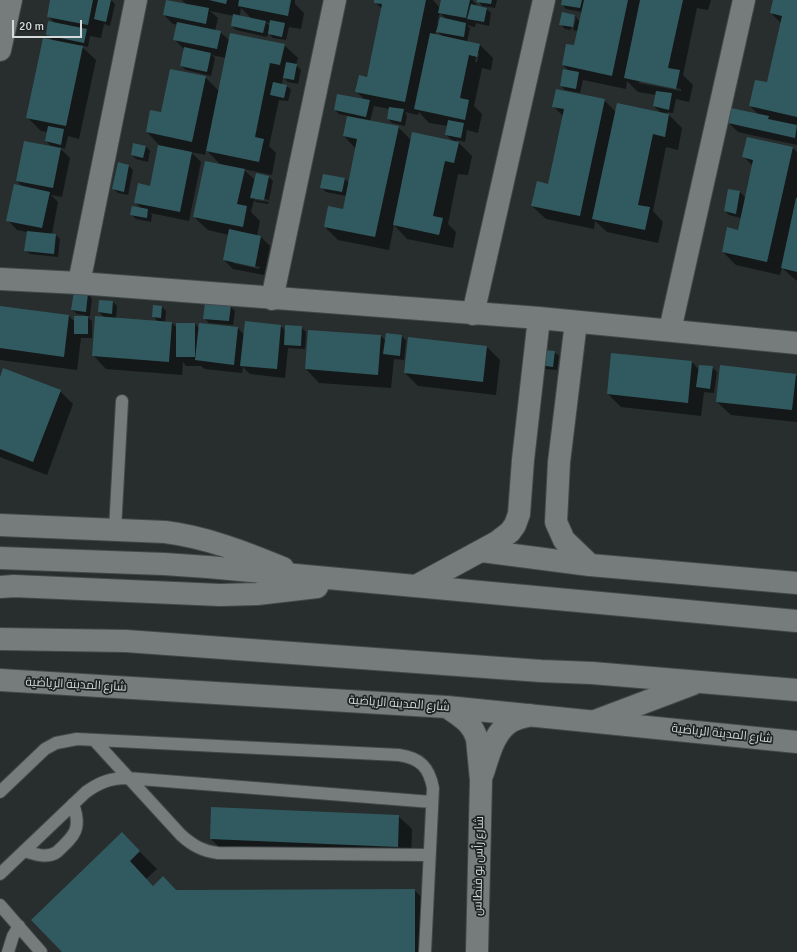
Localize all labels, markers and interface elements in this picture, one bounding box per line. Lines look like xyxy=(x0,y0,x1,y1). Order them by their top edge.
scale bar xyxy=(14,12,84,38)
text: 20 m xyxy=(19,19,44,34)
street label: شارع المدينة الرياضية xyxy=(25,675,127,695)
street label: شارع المدينة الرياضية xyxy=(348,693,450,715)
street label: شارع المدينة الرياضية xyxy=(671,722,773,746)
street label: شارع رأس بو فنطاس xyxy=(471,816,487,916)

